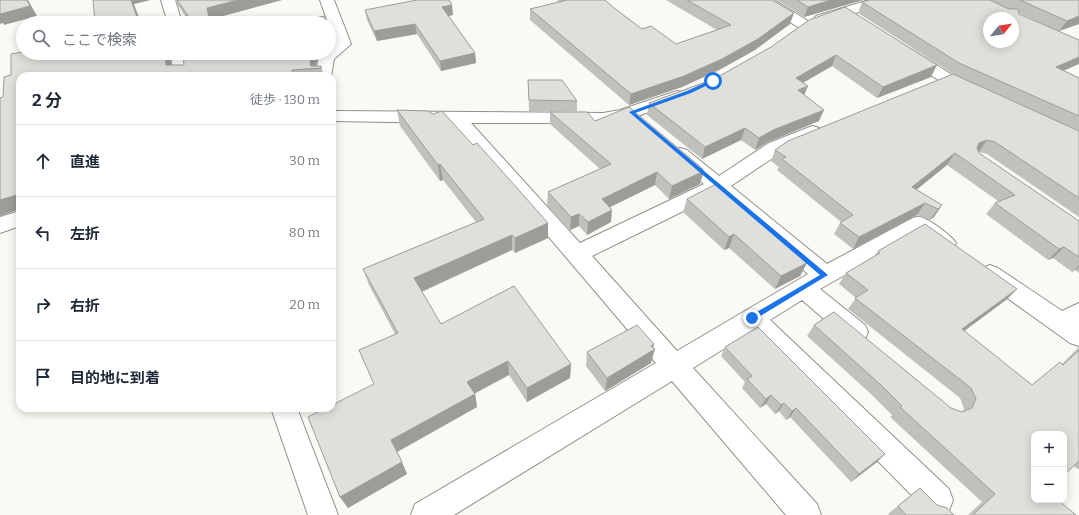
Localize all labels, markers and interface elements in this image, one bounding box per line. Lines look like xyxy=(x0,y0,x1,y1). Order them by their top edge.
north arrow xyxy=(983,12,1019,48)
search box xyxy=(16,16,336,60)
icon: search xyxy=(30,27,52,49)
text: ここで検索 xyxy=(62,31,137,49)
route start xyxy=(704,72,722,90)
text: 2 分 xyxy=(32,90,62,111)
text: 徒歩 · 130 m xyxy=(250,92,320,107)
icon: ahead xyxy=(32,150,54,172)
text: 直進 xyxy=(70,153,100,171)
text: 30 m xyxy=(289,153,320,168)
icon: left xyxy=(32,222,54,244)
text: 左折 xyxy=(70,225,100,243)
text: 80 m xyxy=(289,225,320,240)
icon: right xyxy=(32,294,54,316)
text: 右折 xyxy=(70,297,100,315)
text: 20 m xyxy=(290,297,320,312)
route end xyxy=(743,309,761,327)
icon: arrive xyxy=(32,366,54,388)
text: 目的地に到着 xyxy=(70,369,160,387)
map controls xyxy=(1031,431,1067,503)
button: + xyxy=(1031,431,1067,467)
button: − xyxy=(1031,467,1067,503)

